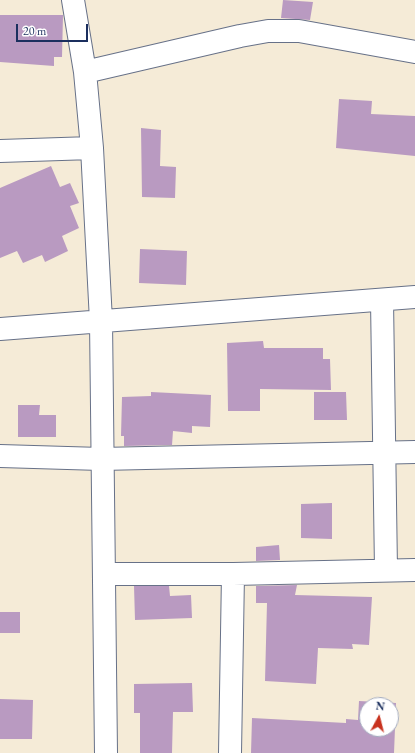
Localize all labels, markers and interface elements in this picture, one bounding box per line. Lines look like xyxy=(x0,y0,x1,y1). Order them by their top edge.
scale bar xyxy=(18,16,90,42)
text: 20 m xyxy=(23,23,46,39)
north arrow xyxy=(359,697,399,737)
text: N xyxy=(375,699,386,714)

